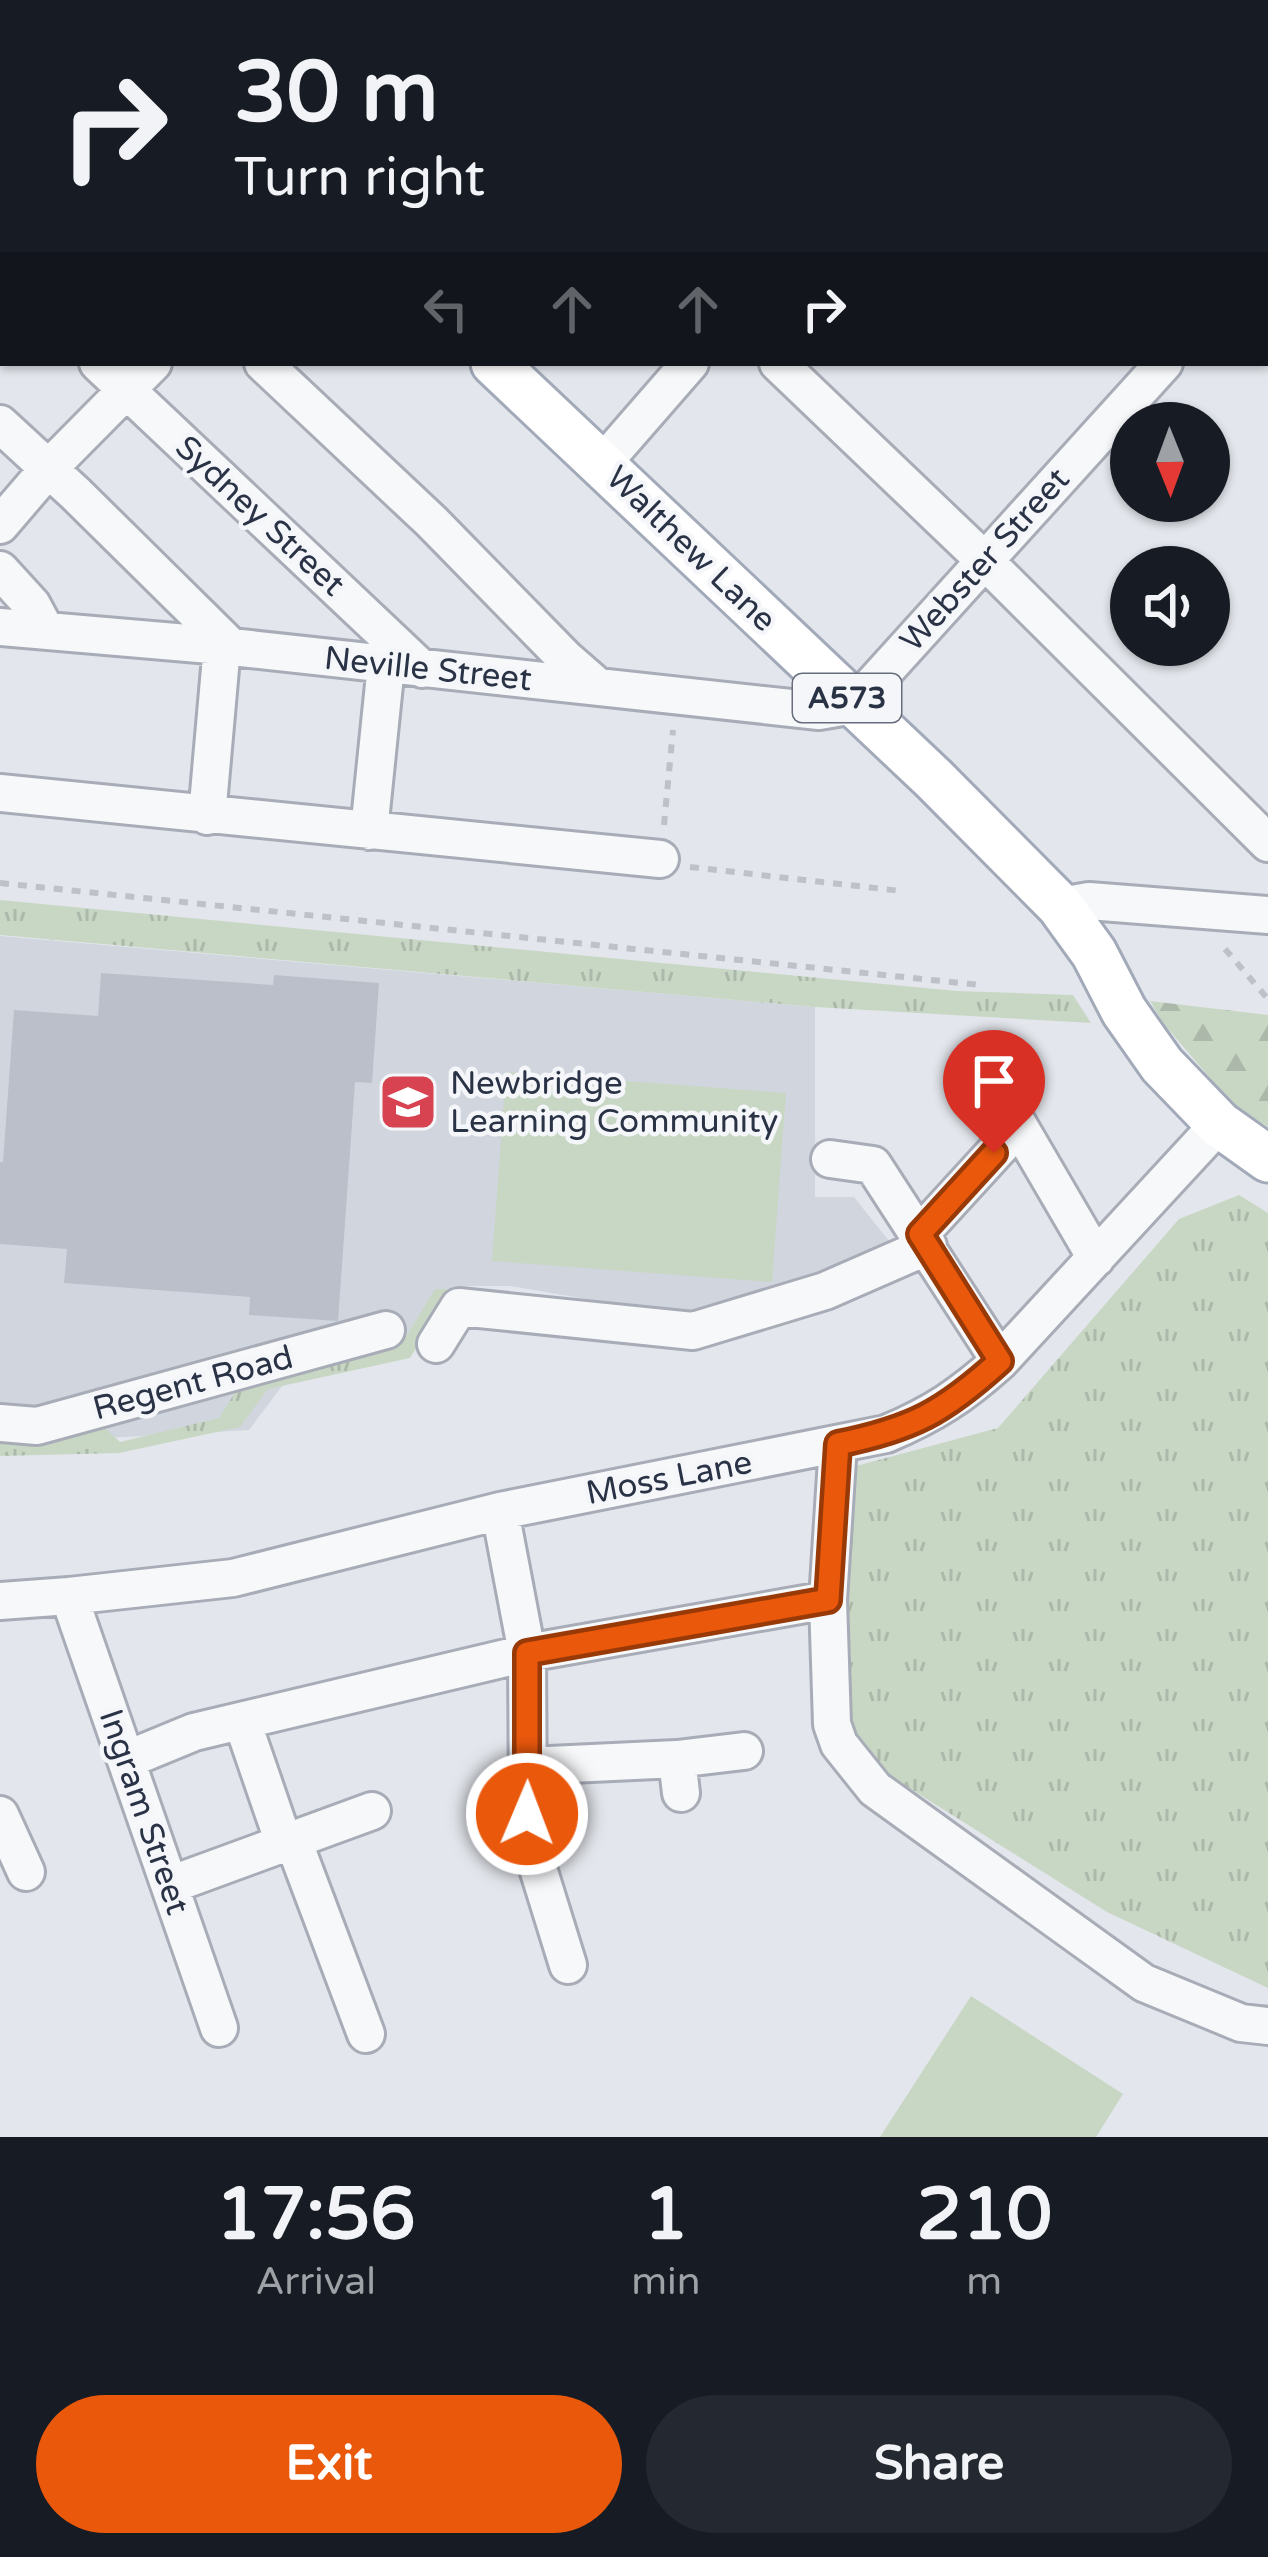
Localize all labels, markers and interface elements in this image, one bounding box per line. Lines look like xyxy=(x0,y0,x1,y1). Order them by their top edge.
text: 30 m xyxy=(234,43,438,144)
icon: right xyxy=(36,48,192,204)
text: Turn right xyxy=(234,145,485,210)
icon: left xyxy=(413,276,479,342)
icon: ahead xyxy=(539,276,605,342)
icon: ahead xyxy=(665,276,731,342)
icon: right xyxy=(791,276,857,342)
north arrow xyxy=(1110,402,1230,522)
map controls xyxy=(1110,402,1230,666)
street label: Sydney Street xyxy=(167,428,353,604)
street label: Walthew Lane xyxy=(598,458,784,640)
street label: Webster Street xyxy=(892,460,1078,660)
button: sound xyxy=(1110,546,1230,666)
street label: Neville Street xyxy=(322,639,534,699)
road number: A573 xyxy=(793,674,901,722)
pin xyxy=(943,1030,1045,1153)
icon: arrive xyxy=(961,1048,1027,1114)
place label: Newbridge Learning Community xyxy=(450,1064,778,1141)
school or university icon: Newbridge Learning Community xyxy=(377,1071,439,1133)
street label: Regent Road xyxy=(89,1338,297,1428)
street label: Moss Lane xyxy=(583,1443,755,1513)
street label: Ingram Street xyxy=(91,1704,197,1920)
position arrow xyxy=(464,1751,590,1877)
text: 17:56 xyxy=(216,2172,415,2259)
text: 1 xyxy=(643,2172,689,2259)
text: 210 xyxy=(916,2172,1052,2259)
text: Arrival xyxy=(255,2258,376,2305)
text: min xyxy=(631,2258,701,2305)
text: m xyxy=(966,2258,1002,2305)
button: Exit xyxy=(36,2395,622,2533)
button: Share xyxy=(646,2395,1232,2533)

